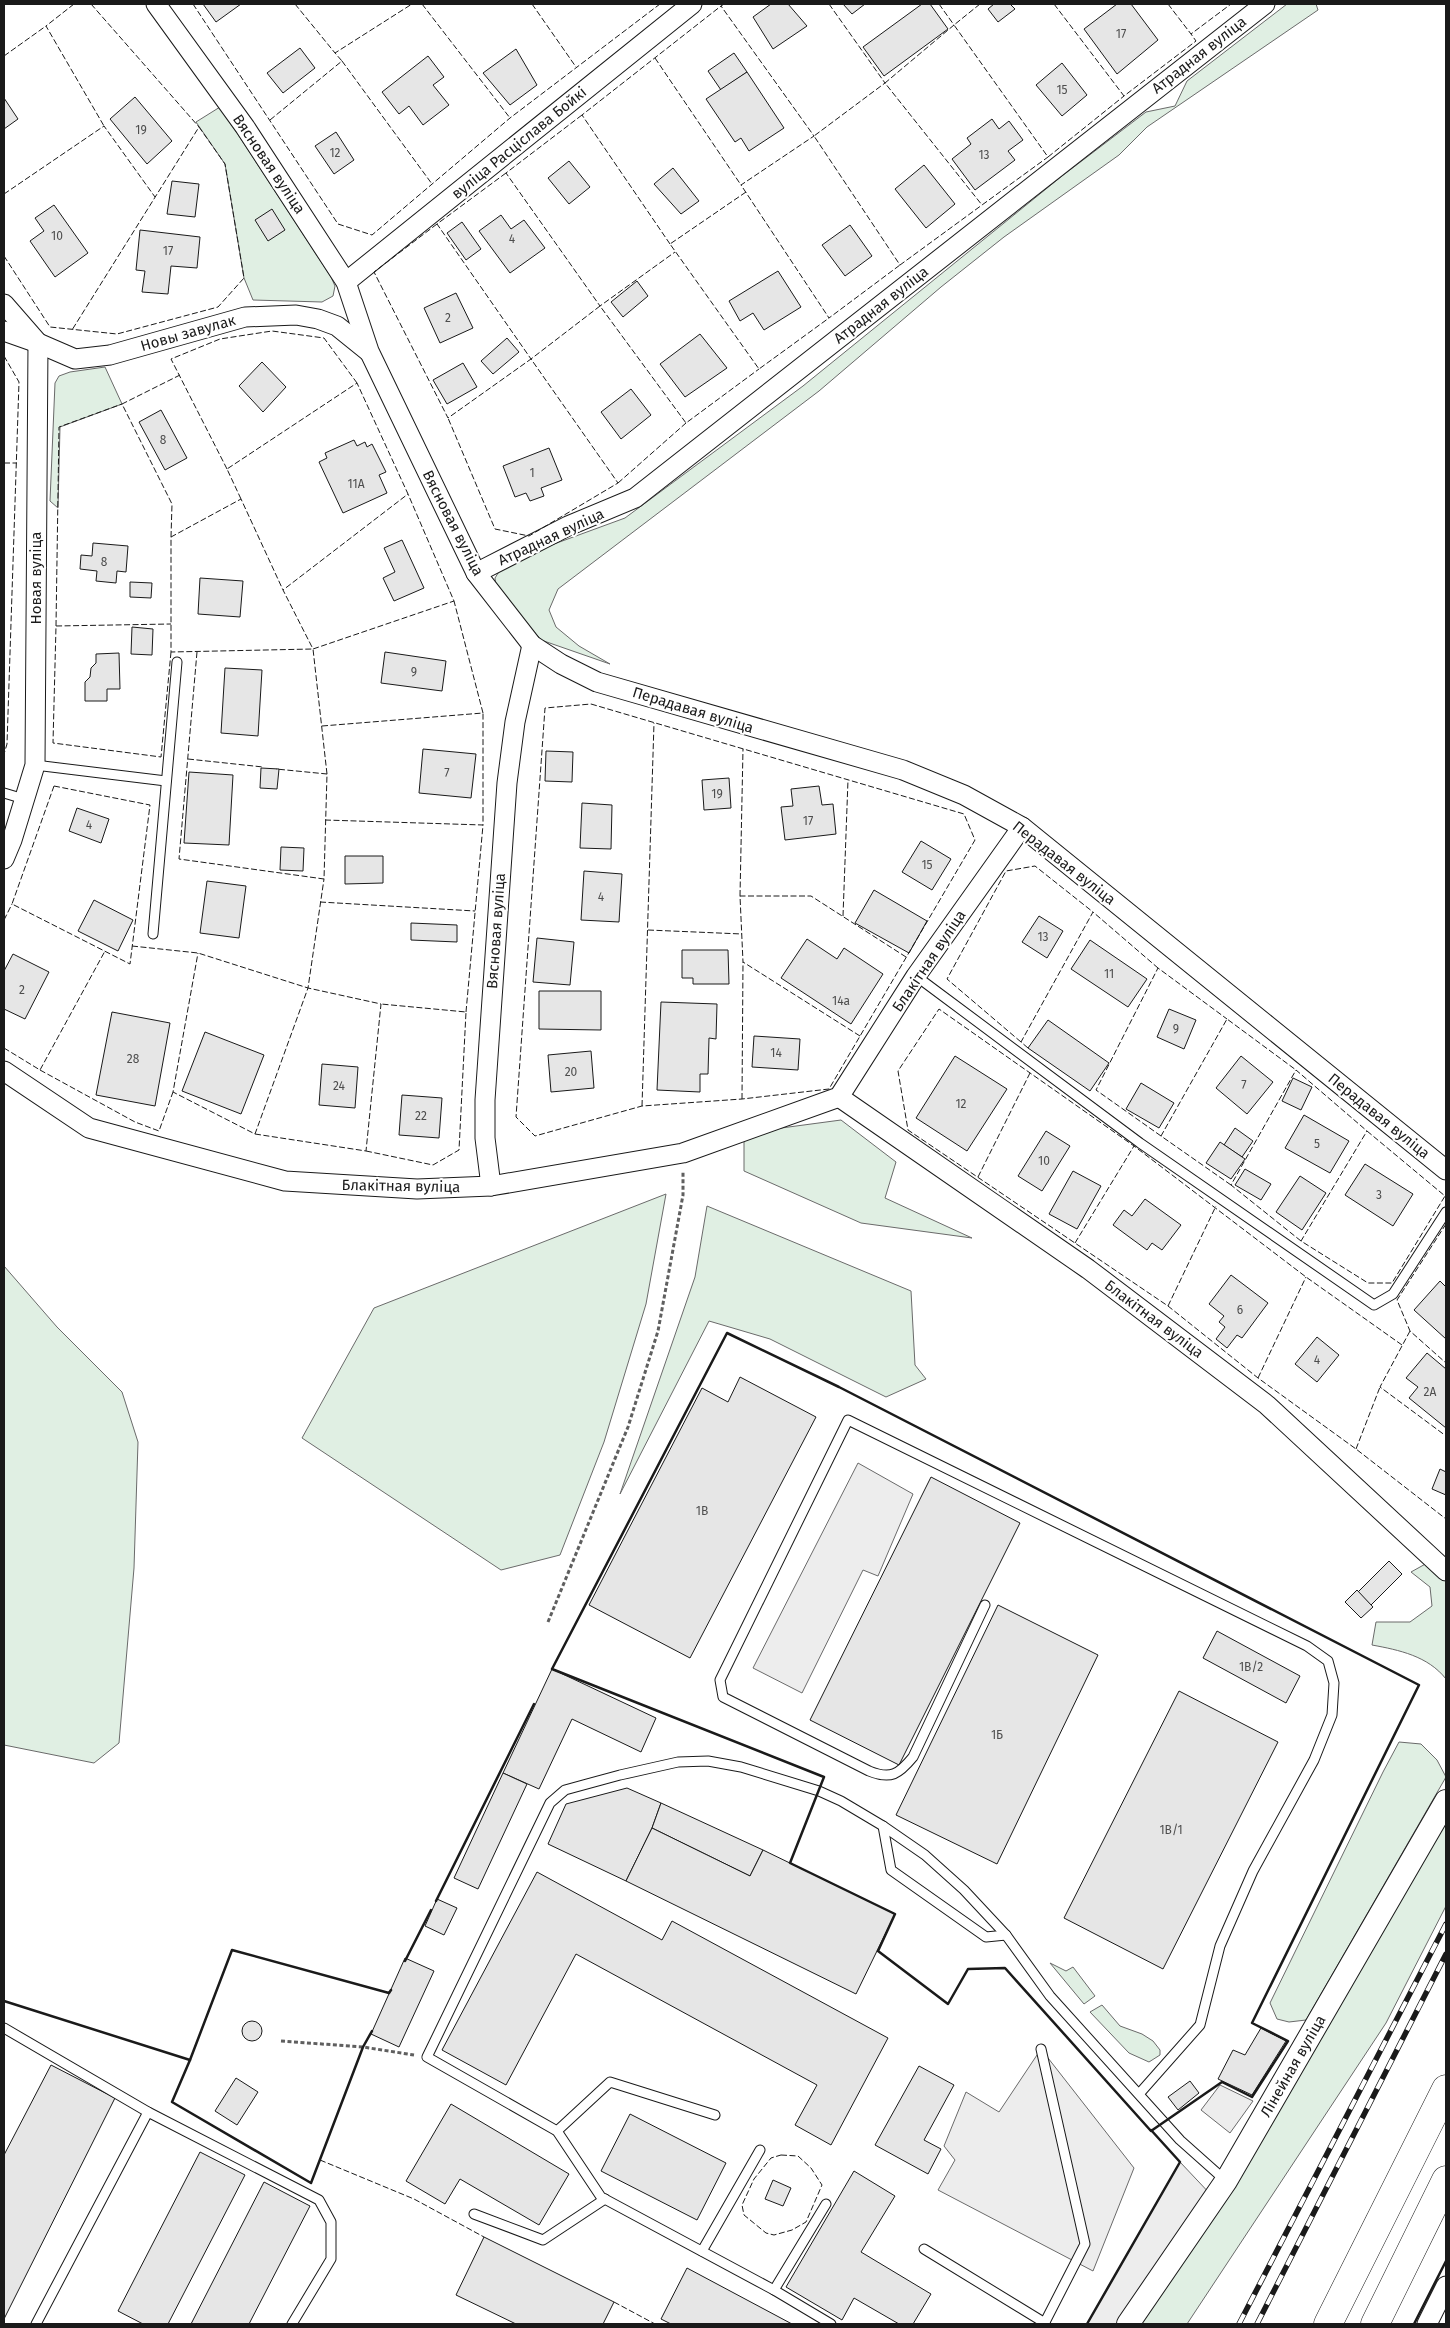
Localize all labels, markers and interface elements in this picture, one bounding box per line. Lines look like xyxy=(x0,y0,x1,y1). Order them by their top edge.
street label: Атрадная вуліца xyxy=(1148,12,1250,98)
house number: 17 xyxy=(1116,27,1126,41)
street label: вуліца Расціслава Бойкі xyxy=(448,83,590,203)
house number: 15 xyxy=(1056,83,1068,97)
street label: Вясновая вуліца xyxy=(229,111,309,217)
house number: 19 xyxy=(135,123,147,137)
house number: 12 xyxy=(329,146,341,160)
house number: 13 xyxy=(978,148,990,162)
house number: 10 xyxy=(51,229,63,243)
house number: 4 xyxy=(509,232,516,246)
house number: 17 xyxy=(163,244,173,258)
street label: Атрадная вуліца xyxy=(830,262,932,348)
street label: Новы завулак xyxy=(138,311,238,355)
house number: 2 xyxy=(445,311,451,325)
house number: 8 xyxy=(160,433,167,447)
house number: 1 xyxy=(529,466,535,480)
street label: Вясновая вуліца xyxy=(419,467,487,579)
house number: 11А xyxy=(347,477,365,491)
street label: Атрадная вуліца xyxy=(495,505,607,569)
street label: Новая вуліца xyxy=(27,532,45,624)
house number: 8 xyxy=(101,555,108,569)
house number: 9 xyxy=(411,665,417,679)
street label: Перадавая вуліца xyxy=(630,683,756,737)
house number: 7 xyxy=(444,766,450,780)
house number: 19 xyxy=(711,787,723,801)
house number: 17 xyxy=(803,814,813,828)
street label: Перадавая вуліца xyxy=(1009,817,1119,909)
house number: 4 xyxy=(86,818,93,832)
house number: 15 xyxy=(921,858,933,872)
street label: Вясновая вуліца xyxy=(483,872,509,990)
house number: 4 xyxy=(598,890,605,904)
street label: Блакітная вуліца xyxy=(888,907,970,1015)
house number: 13 xyxy=(1037,930,1049,944)
house number: 11 xyxy=(1104,967,1114,981)
house number: 2 xyxy=(19,983,25,997)
house number: 14а xyxy=(832,994,850,1008)
house number: 9 xyxy=(1173,1022,1179,1036)
house number: 14 xyxy=(770,1046,782,1060)
house number: 28 xyxy=(127,1052,140,1066)
house number: 20 xyxy=(565,1065,578,1079)
street label: Перадавая вуліца xyxy=(1324,1069,1434,1163)
house number: 7 xyxy=(1241,1078,1247,1092)
house number: 24 xyxy=(333,1079,346,1093)
house number: 12 xyxy=(955,1097,967,1111)
house number: 22 xyxy=(415,1109,427,1123)
house number: 5 xyxy=(1314,1137,1320,1151)
house number: 10 xyxy=(1038,1154,1050,1168)
street label: Блакітная вуліца xyxy=(341,1176,461,1196)
house number: 3 xyxy=(1376,1188,1382,1202)
street label: Блакітная вуліца xyxy=(1101,1276,1207,1362)
house number: 6 xyxy=(1237,1303,1243,1317)
house number: 4 xyxy=(1314,1353,1321,1367)
house number: 2А xyxy=(1424,1385,1437,1399)
house number: 1В xyxy=(696,1504,708,1518)
house number: 1В/2 xyxy=(1239,1660,1263,1674)
house number: 1Б xyxy=(991,1728,1003,1742)
house number: 1В/1 xyxy=(1159,1823,1183,1837)
street label: Лінейная вуліца xyxy=(1257,2012,1329,2120)

